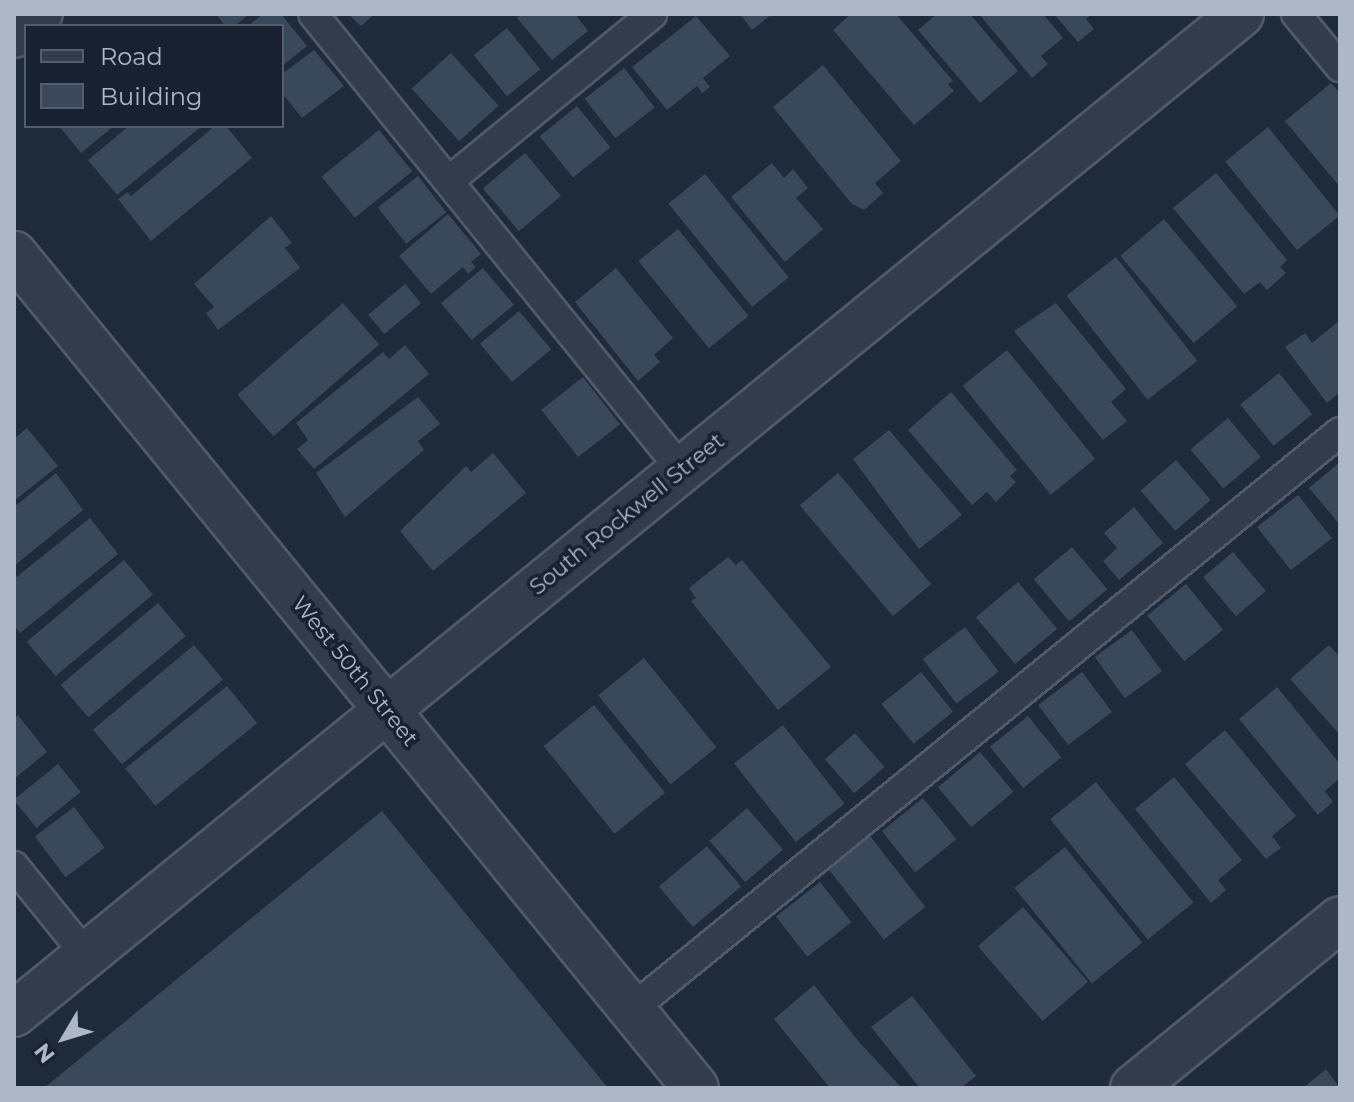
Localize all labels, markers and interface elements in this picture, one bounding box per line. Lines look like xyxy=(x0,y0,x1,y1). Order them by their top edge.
legend xyxy=(24,24,284,128)
text: Road xyxy=(100,42,163,71)
text: Building xyxy=(100,82,203,111)
street label: South Rockwell Street xyxy=(524,427,730,601)
street label: West 50th Street xyxy=(286,591,424,751)
north arrow xyxy=(24,998,104,1078)
text: N xyxy=(29,1038,61,1068)

